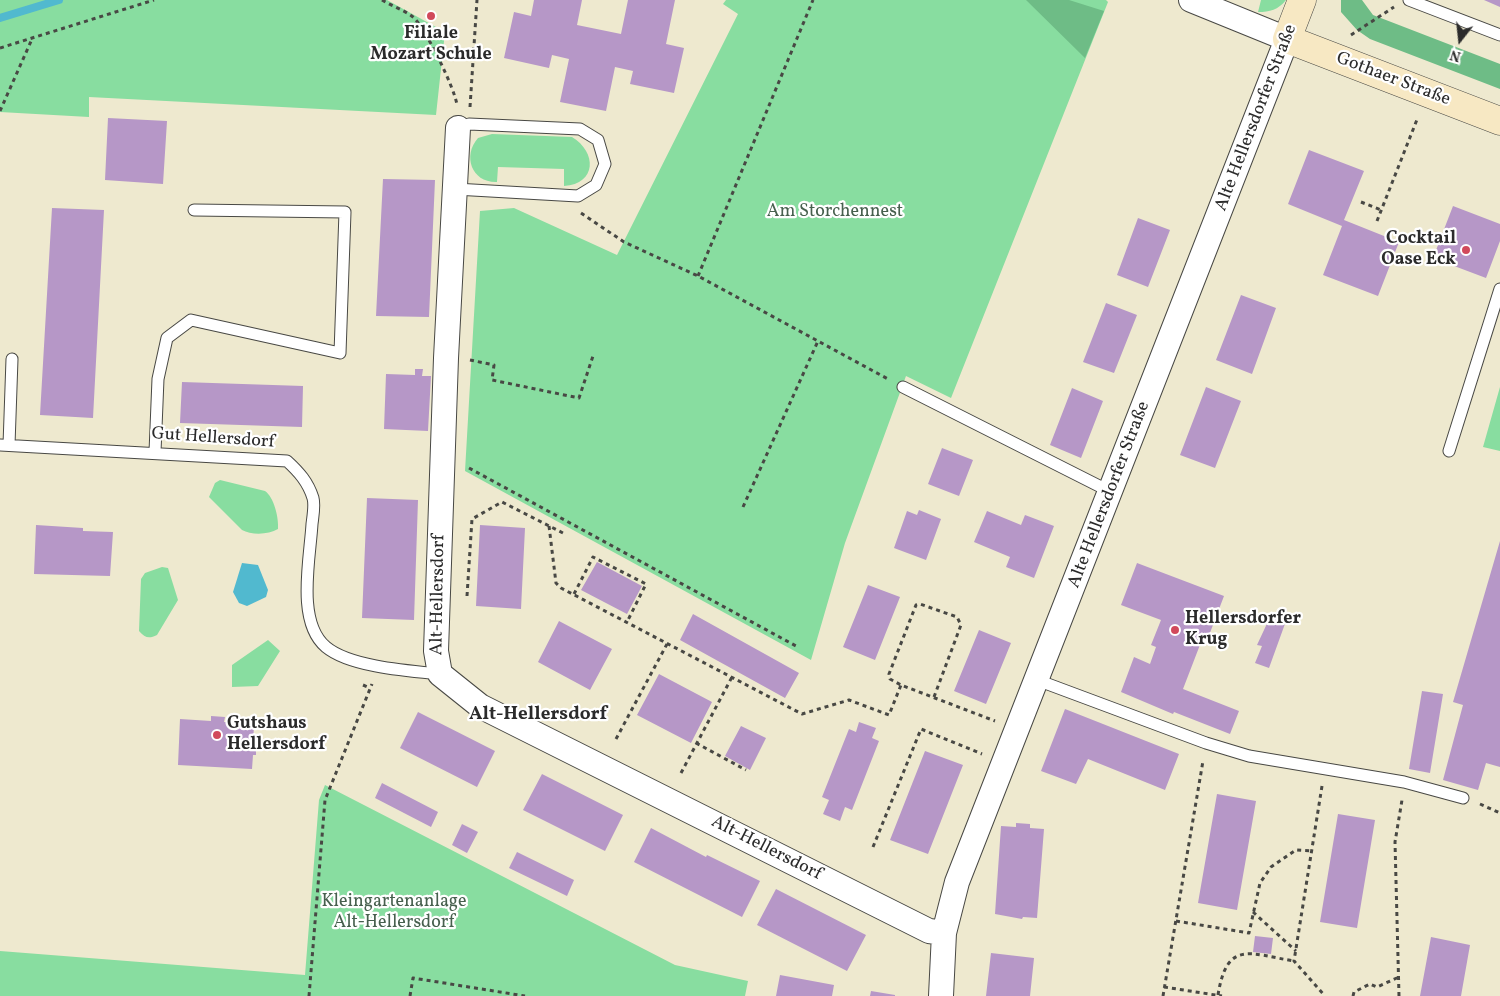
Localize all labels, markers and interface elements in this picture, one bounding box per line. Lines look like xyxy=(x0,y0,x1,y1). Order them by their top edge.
marker: Filiale Mozart Schule xyxy=(425,10,437,22)
north arrow xyxy=(1435,15,1485,65)
street label: Alte Hellersdorfer Straße xyxy=(1211,22,1303,214)
place label: Filiale Mozart Schule xyxy=(370,24,492,66)
text: N xyxy=(1448,44,1463,65)
street label: Gothaer Straße xyxy=(1333,48,1453,112)
park label: Am Storchennest xyxy=(767,202,903,224)
place label: Cocktail Oase Eck xyxy=(1381,229,1456,272)
marker: Cocktail Oase Eck xyxy=(1460,244,1472,256)
street label: Alte Hellersdorfer Straße xyxy=(1064,399,1156,591)
street label: Gut Hellersdorf xyxy=(151,424,275,454)
street label: Alt-Hellersdorf xyxy=(427,534,451,656)
place label: Hellersdorfer Krug xyxy=(1185,609,1301,652)
marker: Hellersdorfer Krug xyxy=(1169,624,1181,636)
district label: Alt-Hellersdorf xyxy=(469,705,607,727)
place label: Gutshaus Hellersdorf xyxy=(227,714,325,756)
marker: Gutshaus Hellersdorf xyxy=(211,729,223,741)
street label: Alt-Hellersdorf xyxy=(707,812,825,886)
park label: Kleingartenanlage Alt-Hellersdorf xyxy=(321,892,467,934)

